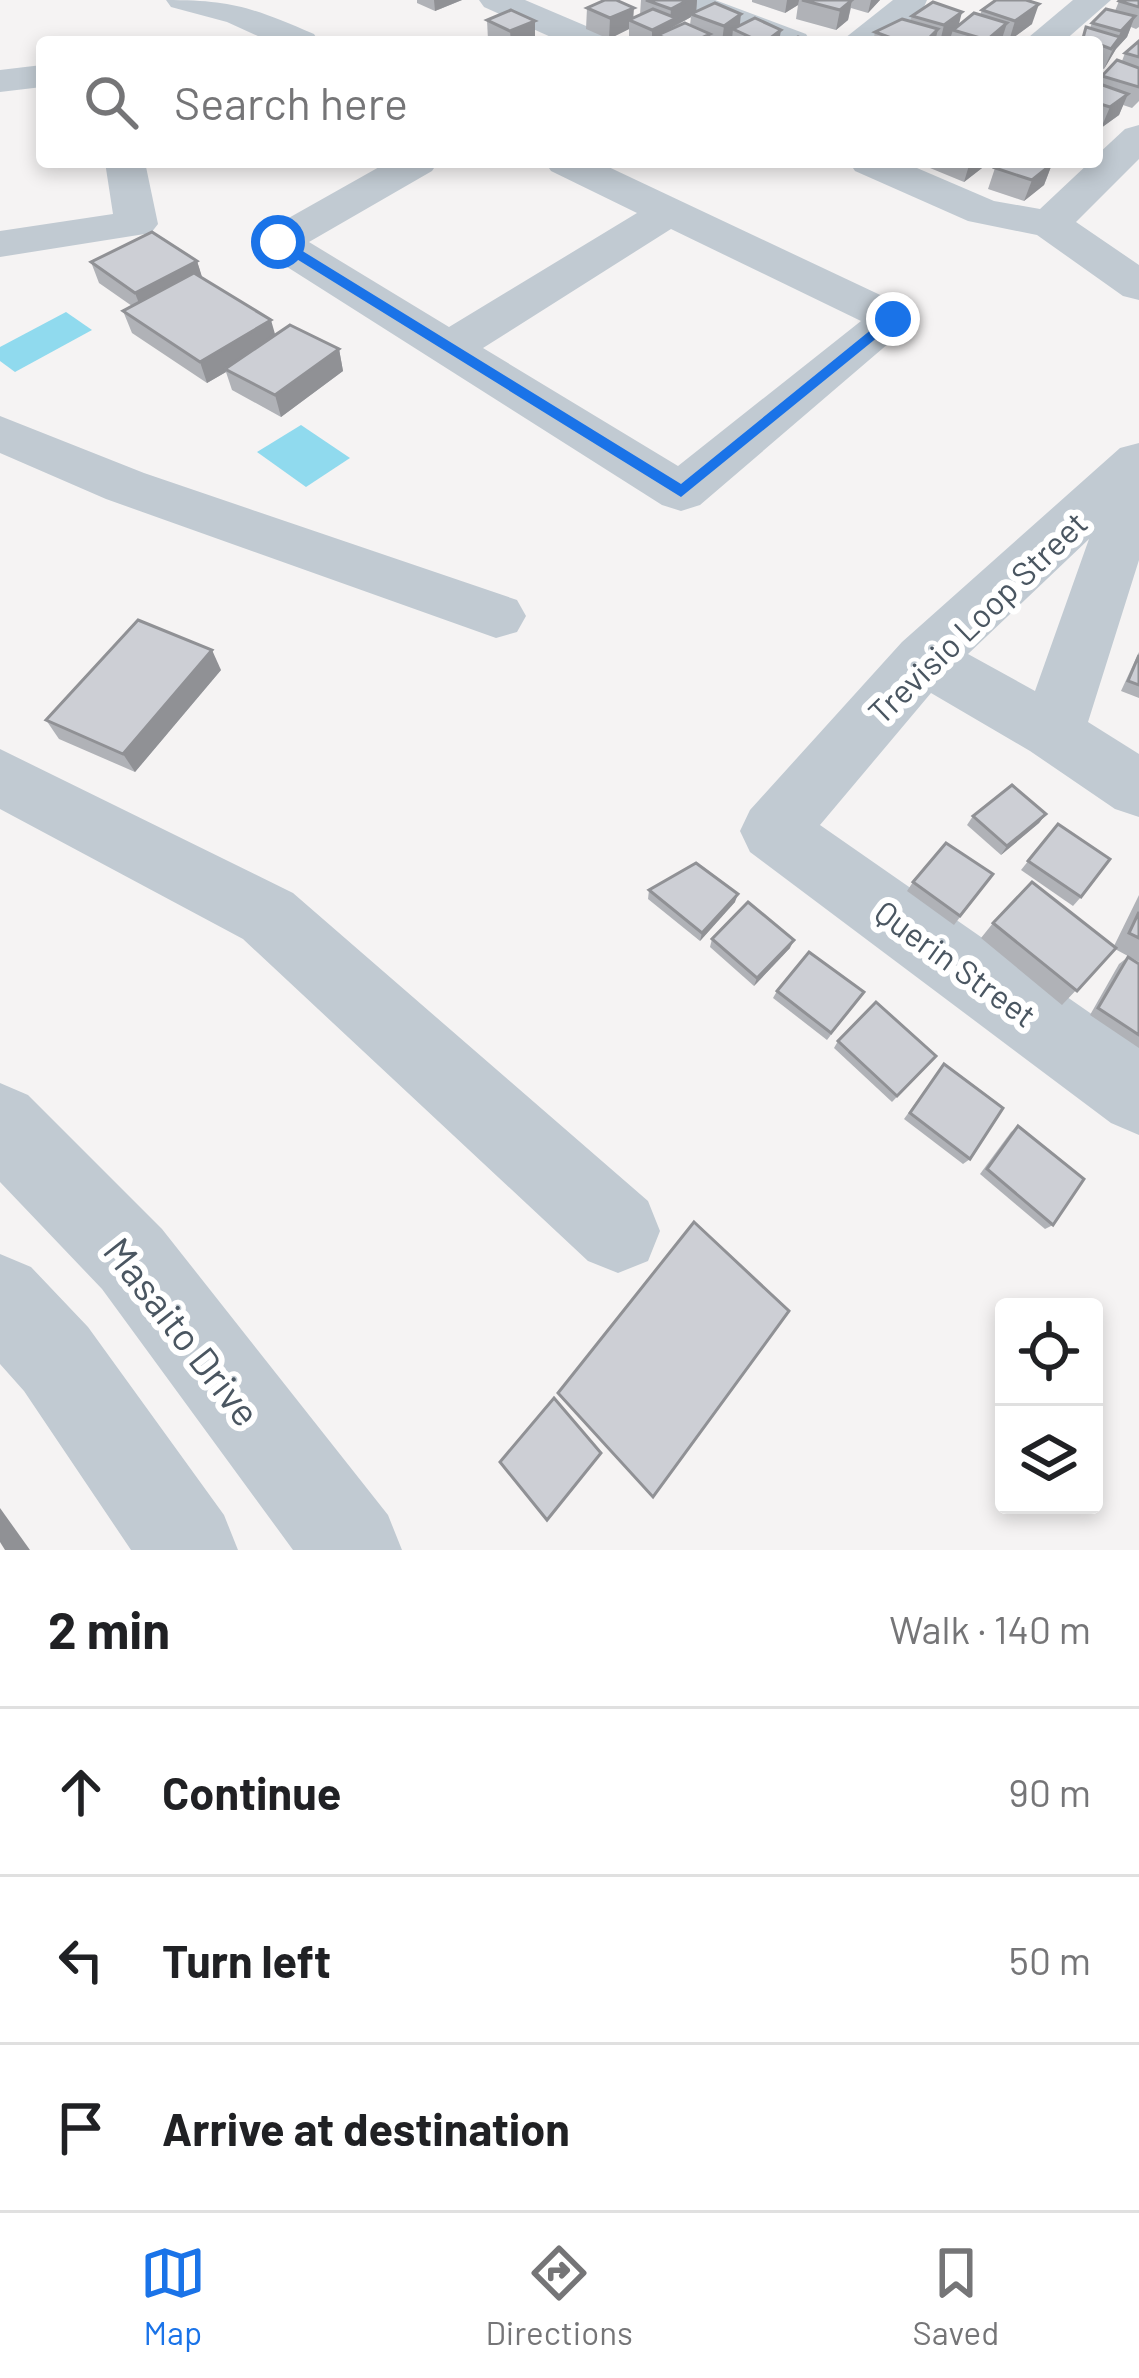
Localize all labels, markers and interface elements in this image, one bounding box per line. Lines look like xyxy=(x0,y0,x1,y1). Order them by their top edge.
search box xyxy=(36,36,1103,168)
icon: search xyxy=(78,69,144,135)
text: Search here xyxy=(174,75,408,129)
route start xyxy=(251,215,305,269)
route end xyxy=(866,292,920,346)
street label: Trevisio Loop Street xyxy=(859,502,1095,732)
street label: Querin Street xyxy=(868,891,1044,1035)
street label: Masaito Drive xyxy=(95,1227,271,1435)
map controls xyxy=(995,1298,1103,1514)
button: locate xyxy=(995,1298,1103,1406)
button: layers xyxy=(995,1406,1103,1514)
text: 2 min xyxy=(48,1598,170,1659)
text: Walk · 140 m xyxy=(889,1605,1091,1652)
icon: ahead xyxy=(48,1759,114,1825)
text: Continue xyxy=(162,1765,341,1819)
text: 90 m xyxy=(1009,1768,1091,1815)
icon: left xyxy=(48,1927,114,1993)
text: Turn left xyxy=(162,1933,331,1987)
text: 50 m xyxy=(1009,1936,1091,1983)
icon: arrive xyxy=(48,2095,114,2161)
text: Arrive at destination xyxy=(162,2101,570,2155)
tab: Map xyxy=(140,2240,206,2352)
tab: Directions xyxy=(485,2240,633,2352)
tab: Saved xyxy=(913,2240,999,2352)

